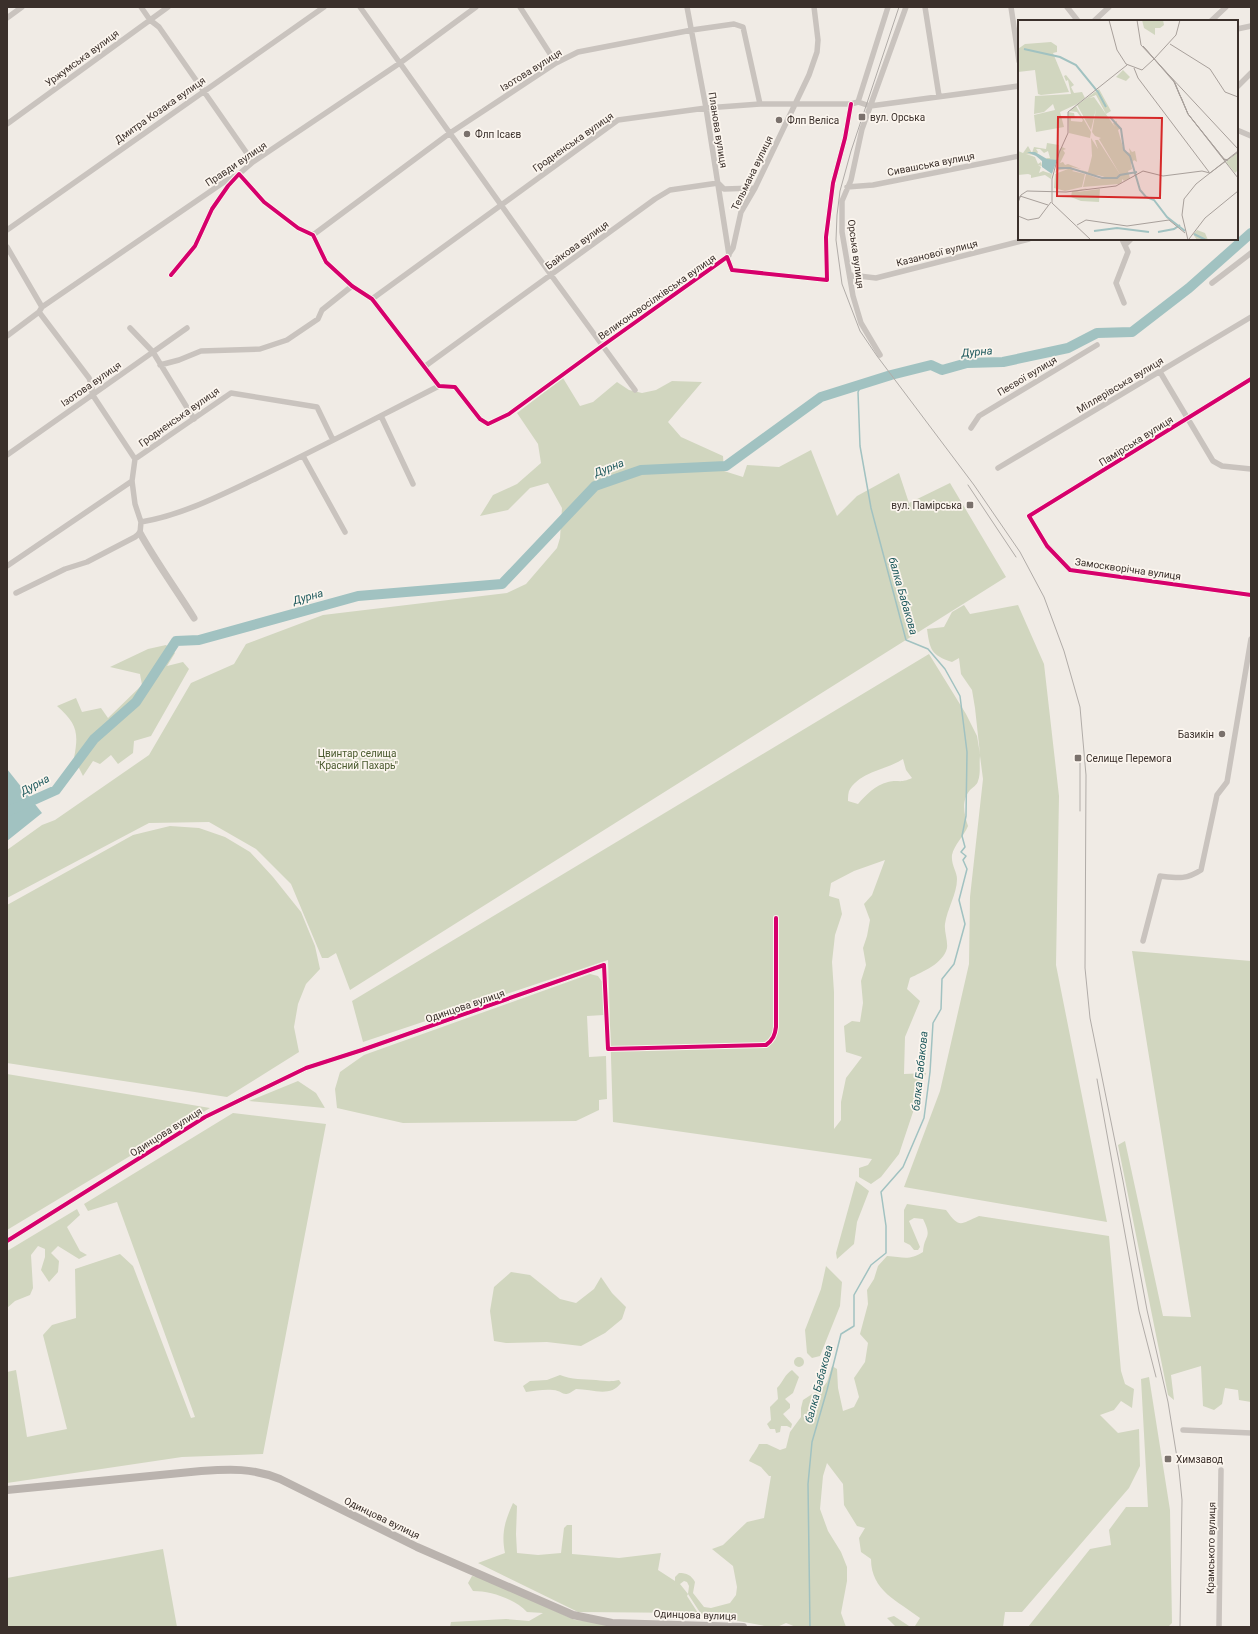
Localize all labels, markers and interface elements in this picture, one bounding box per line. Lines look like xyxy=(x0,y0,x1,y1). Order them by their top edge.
inset map xyxy=(1018,20,1238,240)
street label: Уржумська вулиця xyxy=(43,28,121,88)
street label: Ізотова вулиця xyxy=(498,47,564,93)
street label: Дмитра Козака вулиця xyxy=(113,74,207,146)
street label: Планова вулиця xyxy=(707,91,729,169)
street label: Гродненська вулиця xyxy=(531,110,615,174)
marker: вул. Орська xyxy=(857,112,867,122)
place label: вул. Орська xyxy=(870,112,925,123)
place label: Флп Веліса xyxy=(787,114,839,126)
marker: Флп Веліса xyxy=(774,115,784,125)
place label: Флп Ісаєв xyxy=(475,128,522,140)
marker: Флп Ісаєв xyxy=(462,129,472,139)
street label: Тельмана вулиця xyxy=(729,134,775,212)
street label: Правди вулиця xyxy=(203,139,269,189)
street label: Сивашська вулиця xyxy=(886,150,976,178)
street label: Байкова вулиця xyxy=(543,218,611,272)
street label: Орська вулиця xyxy=(846,219,866,289)
street label: Казанової вулиця xyxy=(895,238,979,268)
street label: Великоновосілківська вулиця xyxy=(596,252,718,342)
water label: Дурна xyxy=(960,344,993,360)
street label: Пеєвої вулиця xyxy=(995,354,1059,398)
street label: Міллерівська вулиця xyxy=(1075,355,1165,415)
street label: Ізотова вулиця xyxy=(59,359,123,409)
street label: Гродненська вулиця xyxy=(137,385,221,449)
street label: Памірська вулиця xyxy=(1097,414,1175,468)
water label: Дурна xyxy=(591,456,626,480)
place label: вул. Памірська xyxy=(891,500,962,511)
marker: вул. Памірська xyxy=(965,500,975,510)
water label: балка Бабакова xyxy=(886,556,920,636)
street label: Замоскворічна вулиця xyxy=(1074,556,1182,582)
water label: Дурна xyxy=(290,587,325,608)
place label: Базикін xyxy=(1178,729,1214,740)
marker: Базикін xyxy=(1217,729,1227,739)
park label: Цвинтар селища "Красний Пахарь" xyxy=(316,748,398,771)
marker: Селище Перемога xyxy=(1073,753,1083,763)
place label: Селище Перемога xyxy=(1086,753,1172,764)
water label: Дурна xyxy=(17,772,52,798)
street label: Одинцова вулиця xyxy=(424,987,506,1025)
water label: балка Бабакова xyxy=(909,1030,931,1112)
street label: Одинцова вулиця xyxy=(128,1105,204,1159)
water label: балка Бабакова xyxy=(802,1343,836,1424)
marker: Химзавод xyxy=(1163,1454,1173,1464)
place label: Химзавод xyxy=(1176,1454,1223,1465)
street label: Одинцова вулиця xyxy=(342,1495,422,1541)
street label: Крамського вулиця xyxy=(1205,1502,1217,1594)
street label: Одинцова вулиця xyxy=(653,1608,737,1622)

